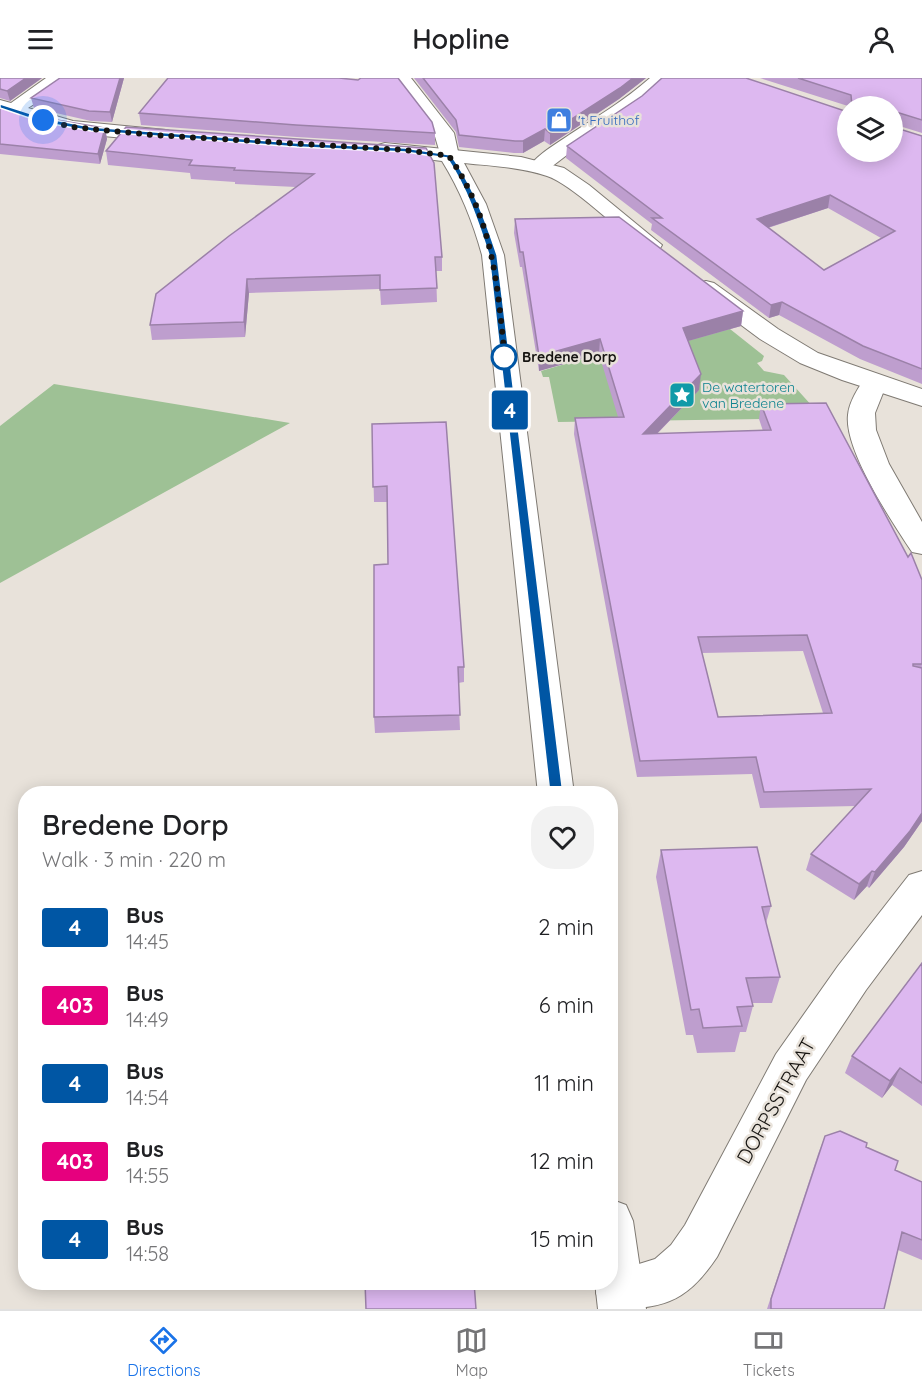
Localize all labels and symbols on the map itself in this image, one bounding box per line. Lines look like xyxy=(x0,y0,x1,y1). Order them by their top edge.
your location xyxy=(28,105,58,135)
shop icon: 't Fruithof xyxy=(544,105,574,135)
place label: 't Fruithof xyxy=(578,111,640,129)
marker: Bredene Dorp xyxy=(491,344,517,370)
place label: Bredene Dorp xyxy=(522,348,617,366)
place label: De watertoren van Bredene xyxy=(702,378,795,412)
place icon: De watertoren van Bredene xyxy=(667,380,697,410)
line badge: 4 xyxy=(490,390,530,430)
street label: DORPSSTRAAT xyxy=(731,1033,820,1168)

